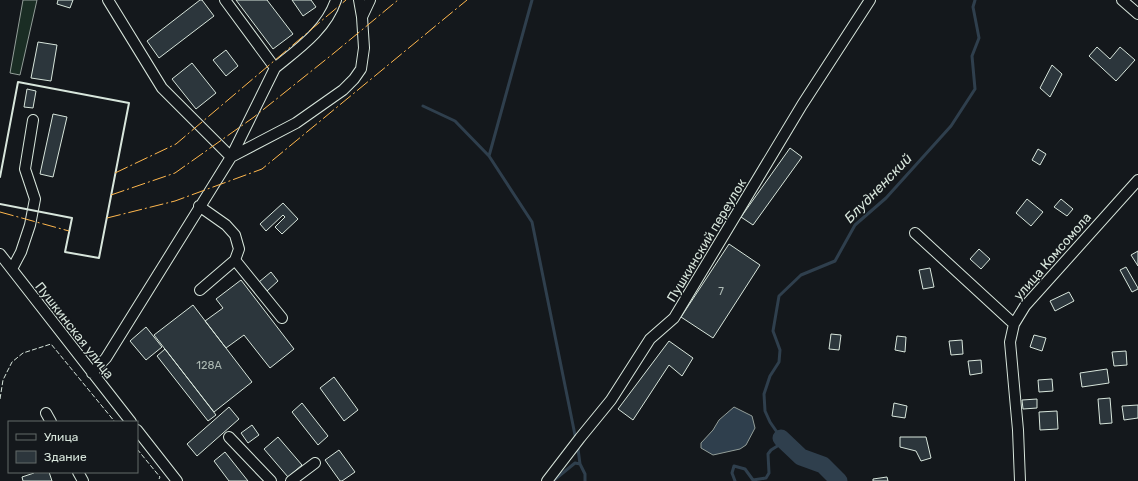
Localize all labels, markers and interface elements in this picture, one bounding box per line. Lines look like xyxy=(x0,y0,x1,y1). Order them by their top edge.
water label: Блудненский xyxy=(841,150,916,227)
street label: Пушкинский переулок xyxy=(664,176,749,305)
street label: улица Комсомола xyxy=(1011,210,1094,303)
street label: Пушкинская улица xyxy=(32,279,117,382)
house number: 7 xyxy=(718,285,724,298)
house number: 128А xyxy=(196,359,222,372)
legend xyxy=(8,421,138,473)
text: Улица xyxy=(44,430,78,444)
text: Здание xyxy=(44,450,87,464)

